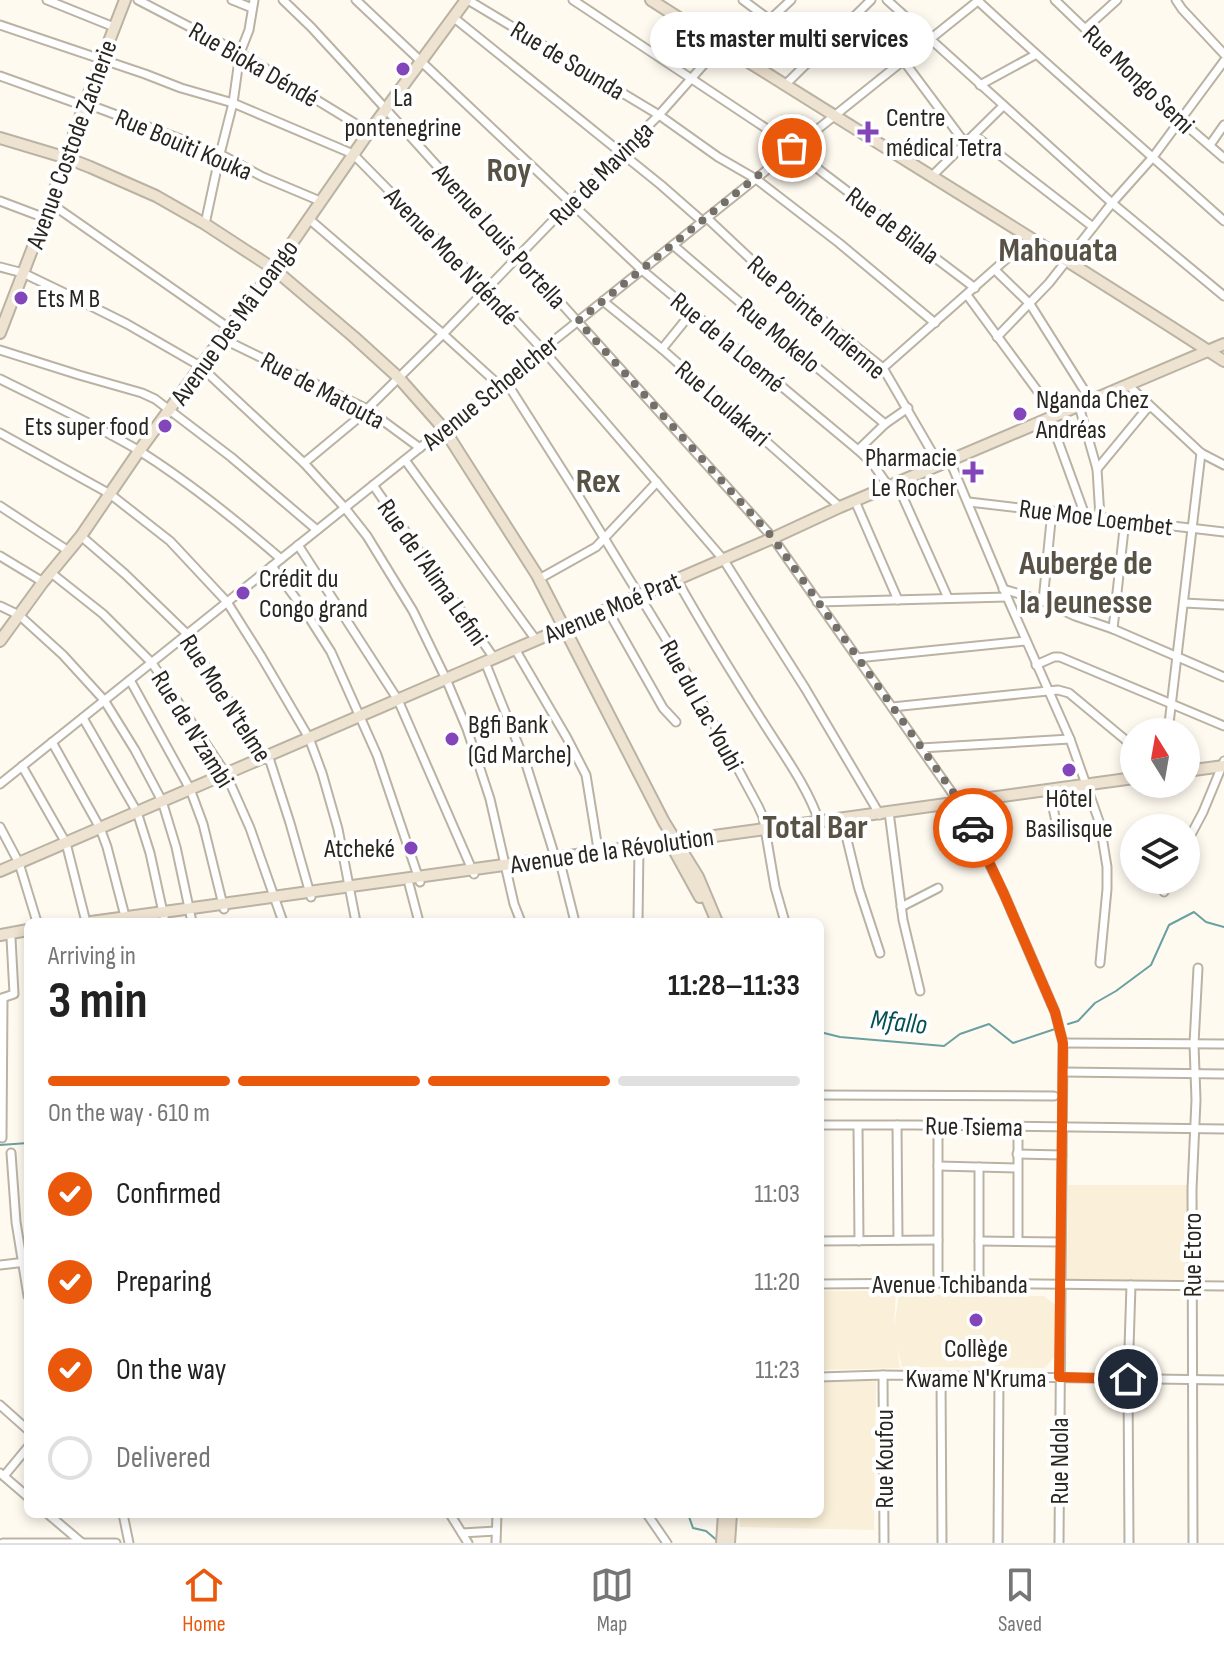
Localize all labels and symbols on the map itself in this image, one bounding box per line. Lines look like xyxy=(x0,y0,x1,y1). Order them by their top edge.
callout: Ets master multi services xyxy=(650,12,934,68)
street label: Rue de Sounda xyxy=(505,15,630,107)
street label: Rue Bioka Déndé xyxy=(183,16,324,115)
street label: Rue Mongo Semi xyxy=(1076,19,1200,141)
street label: Avenue Costode Zacherie xyxy=(20,36,124,254)
marker: La pontenegrine xyxy=(394,60,412,78)
place label: La pontenegrine xyxy=(345,83,461,144)
street label: Rue Bouiti Kouka xyxy=(110,103,256,188)
place label: Centre médical Tetra xyxy=(886,103,1002,164)
pin xyxy=(758,114,826,182)
street label: Rue de Mavinga xyxy=(544,116,660,232)
marker: Centre médical Tetra xyxy=(857,121,879,143)
district label: Roy xyxy=(486,150,532,191)
street label: Avenue Louis Portella xyxy=(425,157,572,316)
street label: Avenue Moe N'déndé xyxy=(377,181,524,332)
street label: Rue de Bilala xyxy=(839,181,945,271)
district label: Mahouata xyxy=(998,230,1118,271)
street label: Avenue Des Mâ Loango xyxy=(164,234,305,412)
street label: Rue Pointe Indienne xyxy=(741,250,891,387)
place label: Ets M B xyxy=(37,284,100,315)
street label: Rue de la Loemé xyxy=(664,286,790,400)
marker: Ets M B xyxy=(12,289,30,307)
street label: Rue Mokelo xyxy=(730,292,826,380)
street label: Avenue Schoelcher xyxy=(416,329,566,458)
street label: Rue de Matouta xyxy=(255,346,389,437)
street label: Rue Loulakari xyxy=(668,355,776,454)
place label: Nganda Chez Andréas xyxy=(1035,385,1149,446)
marker: Nganda Chez Andréas xyxy=(1011,405,1029,423)
place label: Ets super food xyxy=(25,412,149,443)
marker: Ets super food xyxy=(156,417,174,435)
place label: Pharmacie Le Rocher xyxy=(865,443,958,504)
district label: Rex xyxy=(576,461,620,502)
marker: Pharmacie Le Rocher xyxy=(964,463,982,481)
street label: Rue de l'Alima Lefini xyxy=(370,494,494,652)
street label: Rue Moe Loembet xyxy=(1017,494,1175,543)
district label: Auberge de la Jeunesse xyxy=(1018,543,1153,623)
place label: Crédit du Congo grand xyxy=(259,564,368,625)
street label: Avenue Moé Prat xyxy=(539,566,685,651)
marker: Crédit du Congo grand xyxy=(234,584,252,602)
street label: Rue Moe N'telme xyxy=(172,629,277,768)
street label: Rue du Lac Youbi xyxy=(652,635,749,776)
street label: Rue de N'zambi xyxy=(144,666,240,794)
place label: Bgfi Bank (Gd Marche) xyxy=(468,710,572,771)
north arrow xyxy=(1120,718,1200,798)
marker: Bgfi Bank (Gd Marche) xyxy=(443,730,461,748)
marker: Hôtel Basilisque xyxy=(1060,761,1078,779)
place label: Hôtel Basilisque xyxy=(1025,784,1113,845)
courier xyxy=(933,788,1013,868)
district label: Total Bar xyxy=(762,807,868,848)
street label: Avenue de la Révolution xyxy=(507,822,716,881)
place label: Atcheké xyxy=(323,834,395,865)
marker: Atcheké xyxy=(402,839,420,857)
water label: Mfallo xyxy=(869,1003,929,1042)
street label: Rue Tsiema xyxy=(925,1111,1023,1144)
street label: Rue Etoro xyxy=(1178,1213,1209,1297)
street label: Avenue Tchibanda xyxy=(871,1270,1028,1301)
marker: Collège Kwame N'Kruma xyxy=(967,1311,985,1329)
place label: Collège Kwame N'Kruma xyxy=(906,1334,1046,1395)
pin xyxy=(1094,1345,1162,1413)
street label: Rue Koufou xyxy=(870,1409,901,1509)
street label: Rue Ndola xyxy=(1045,1417,1076,1505)

